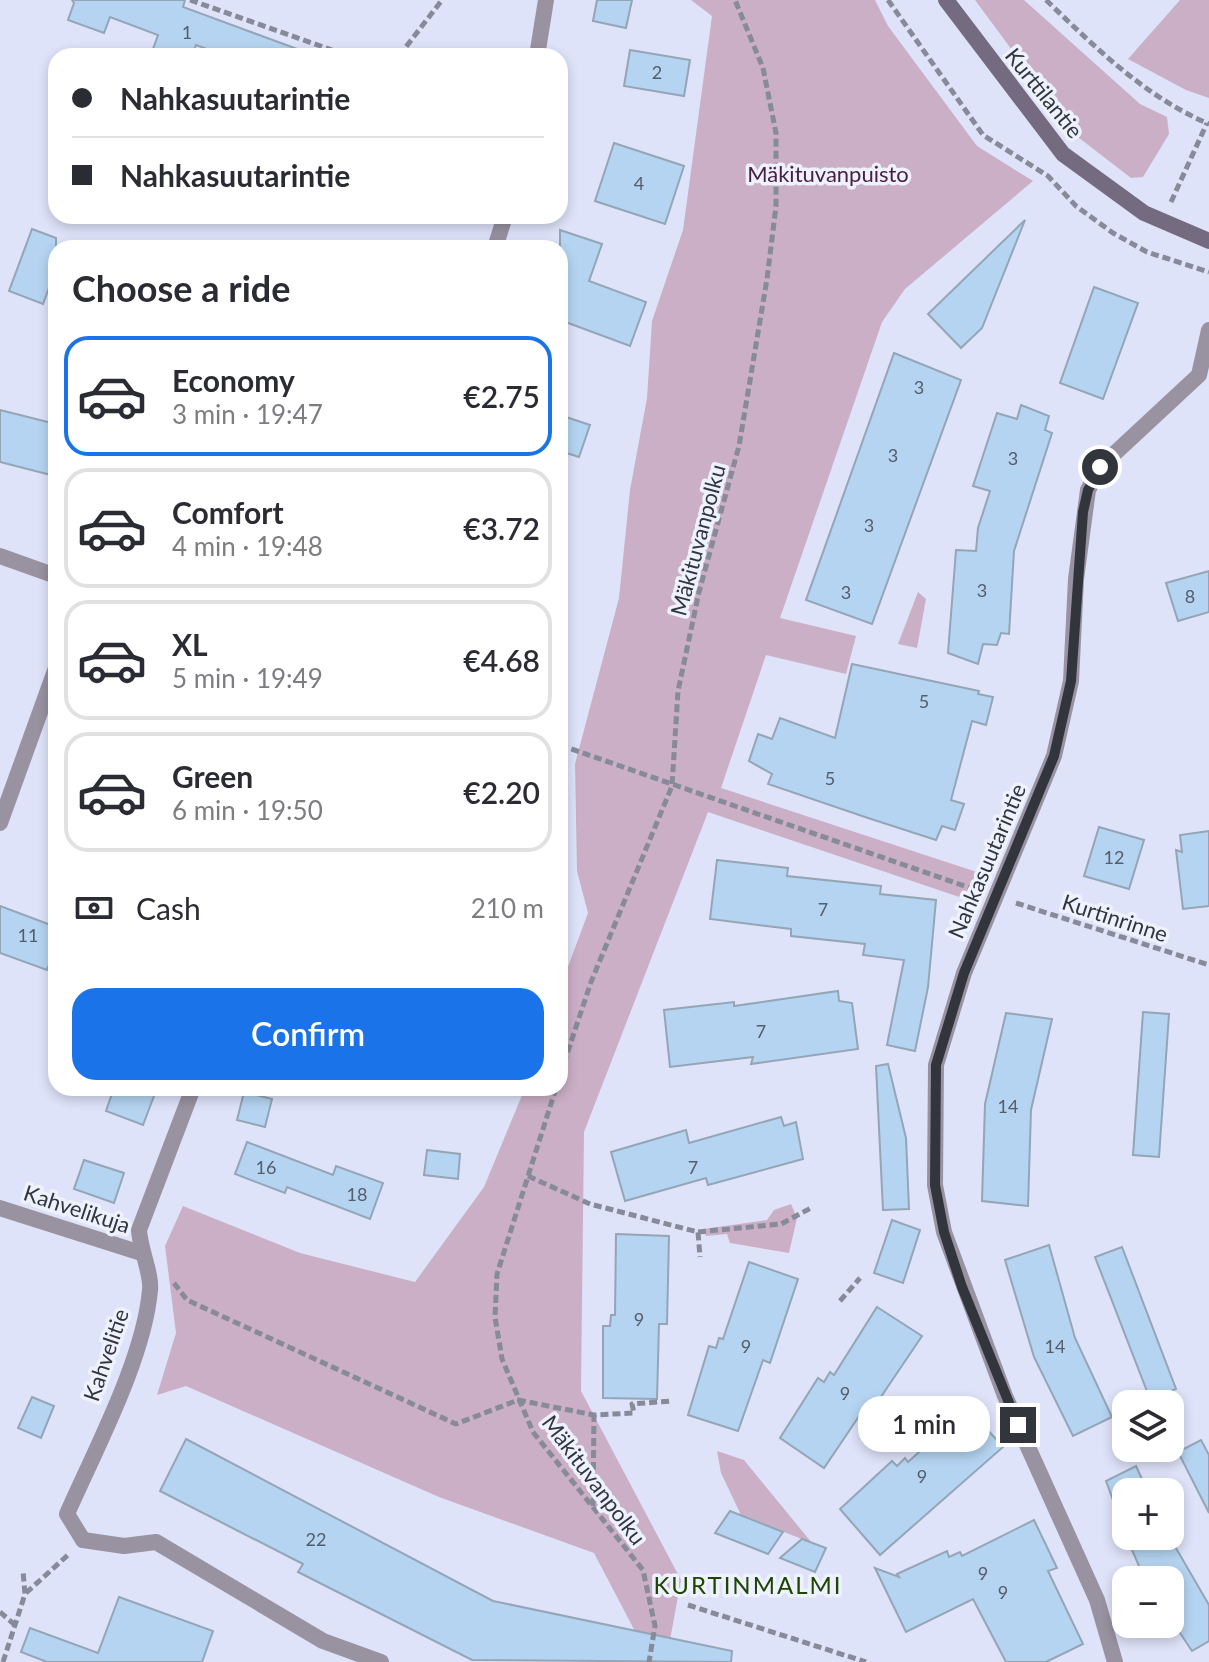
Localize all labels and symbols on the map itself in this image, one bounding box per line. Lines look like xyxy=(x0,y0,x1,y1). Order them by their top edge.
house number: 1 xyxy=(182,21,192,43)
street label: Kurttilantie xyxy=(1000,42,1089,143)
house number: 2 xyxy=(652,61,662,83)
park label: Mäkituvanpuisto xyxy=(747,160,909,187)
house number: 4 xyxy=(634,172,644,194)
house number: 3 xyxy=(914,376,924,398)
house number: 3 xyxy=(888,444,898,466)
house number: 3 xyxy=(1008,447,1018,469)
route start xyxy=(1082,449,1118,485)
street label: Mäkituvanpolku xyxy=(664,461,731,618)
house number: 3 xyxy=(864,514,874,536)
house number: 3 xyxy=(977,579,987,601)
house number: 3 xyxy=(841,581,851,603)
house number: 8 xyxy=(1185,585,1195,607)
house number: 5 xyxy=(919,690,929,712)
house number: 5 xyxy=(825,767,835,789)
street label: Nahkasuutarintie xyxy=(942,779,1031,942)
house number: 12 xyxy=(1104,846,1124,868)
street label: Kurtinrinne xyxy=(1059,888,1171,947)
house number: 7 xyxy=(818,898,828,920)
house number: 11 xyxy=(18,924,38,946)
house number: 7 xyxy=(756,1020,766,1042)
house number: 14 xyxy=(998,1095,1018,1117)
house number: 16 xyxy=(256,1156,276,1178)
house number: 7 xyxy=(688,1156,698,1178)
street label: Kahvelikuja xyxy=(21,1179,134,1238)
house number: 18 xyxy=(347,1183,367,1205)
street label: Kahvelitie xyxy=(77,1305,134,1405)
house number: 9 xyxy=(634,1308,644,1330)
house number: 9 xyxy=(741,1335,751,1357)
house number: 14 xyxy=(1045,1335,1065,1357)
house number: 9 xyxy=(840,1382,850,1404)
callout: 1 min xyxy=(858,1397,990,1453)
route end xyxy=(1000,1407,1036,1443)
street label: Mäkituvanpolku xyxy=(537,1410,652,1550)
house number: 9 xyxy=(917,1465,927,1487)
house number: 22 xyxy=(306,1528,326,1550)
house number: 9 xyxy=(978,1562,988,1584)
district label: KURTINMALMI xyxy=(653,1570,843,1599)
house number: 9 xyxy=(998,1581,1008,1603)

